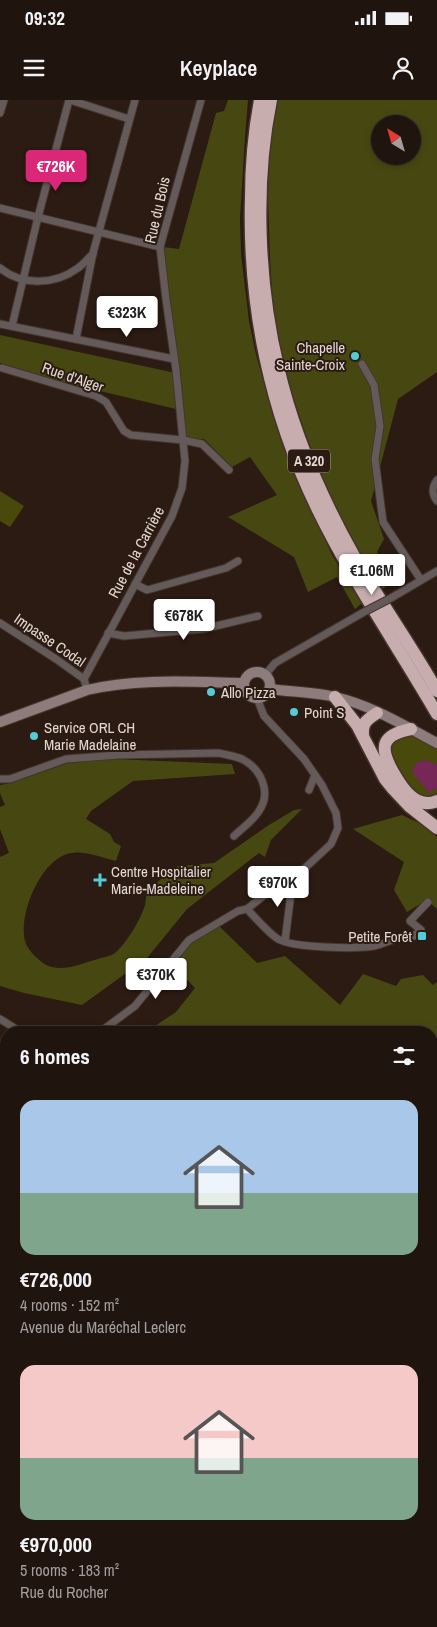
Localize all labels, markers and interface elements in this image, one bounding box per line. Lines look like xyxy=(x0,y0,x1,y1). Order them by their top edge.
text: 09:32 xyxy=(25,5,65,31)
text: Keyplace xyxy=(180,53,257,83)
icon: menu xyxy=(20,54,48,82)
icon: person xyxy=(389,54,417,82)
north arrow xyxy=(371,115,421,165)
map controls xyxy=(371,115,421,165)
pin: €726K xyxy=(21,149,91,192)
text: €726K xyxy=(37,155,75,177)
street label: Rue du Bois xyxy=(139,175,175,245)
pin: €323K xyxy=(92,296,162,338)
text: €323K xyxy=(108,301,146,323)
place label: Chapelle Sainte-Croix xyxy=(276,337,346,375)
marker: Chapelle Sainte-Croix xyxy=(349,350,361,362)
street label: Rue d'Alger xyxy=(39,357,107,397)
road number: A 320 xyxy=(288,450,330,472)
street label: Rue de la Carrière xyxy=(103,502,169,602)
pin: €1.06M xyxy=(331,554,413,596)
text: €1.06M xyxy=(350,559,394,581)
pin: €678K xyxy=(149,598,219,641)
text: €678K xyxy=(165,604,203,626)
street label: Impasse Codal xyxy=(10,608,90,672)
place label: Allo Pizza xyxy=(220,682,276,703)
marker: Allo Pizza xyxy=(205,686,217,698)
place label: Point S xyxy=(304,702,344,723)
marker: Point S xyxy=(288,706,300,718)
place label: Service ORL CH Marie Madelaine xyxy=(44,717,136,755)
marker: Service ORL CH Marie Madelaine xyxy=(28,730,40,742)
place label: Centre Hospitalier Marie-Madeleine xyxy=(111,861,211,899)
pin: €970K xyxy=(243,866,313,908)
text: €970K xyxy=(259,871,297,893)
marker: Centre Hospitalier Marie-Madeleine xyxy=(93,873,107,887)
place label: Petite Forêt xyxy=(348,926,413,947)
marker: Petite Forêt xyxy=(416,930,428,942)
pin: €370K xyxy=(121,958,191,1000)
text: €370K xyxy=(137,963,175,985)
text: 6 homes xyxy=(20,1042,90,1071)
icon: filters xyxy=(390,1042,418,1070)
icon: home xyxy=(174,1132,264,1222)
text: €726,000 xyxy=(20,1265,92,1294)
text: 4 rooms · 152 m² xyxy=(20,1294,119,1316)
text: Avenue du Maréchal Leclerc xyxy=(20,1316,186,1338)
icon: home xyxy=(174,1397,264,1487)
text: €970,000 xyxy=(20,1530,92,1559)
text: 5 rooms · 183 m² xyxy=(20,1559,119,1581)
text: Rue du Rocher xyxy=(20,1581,108,1603)

